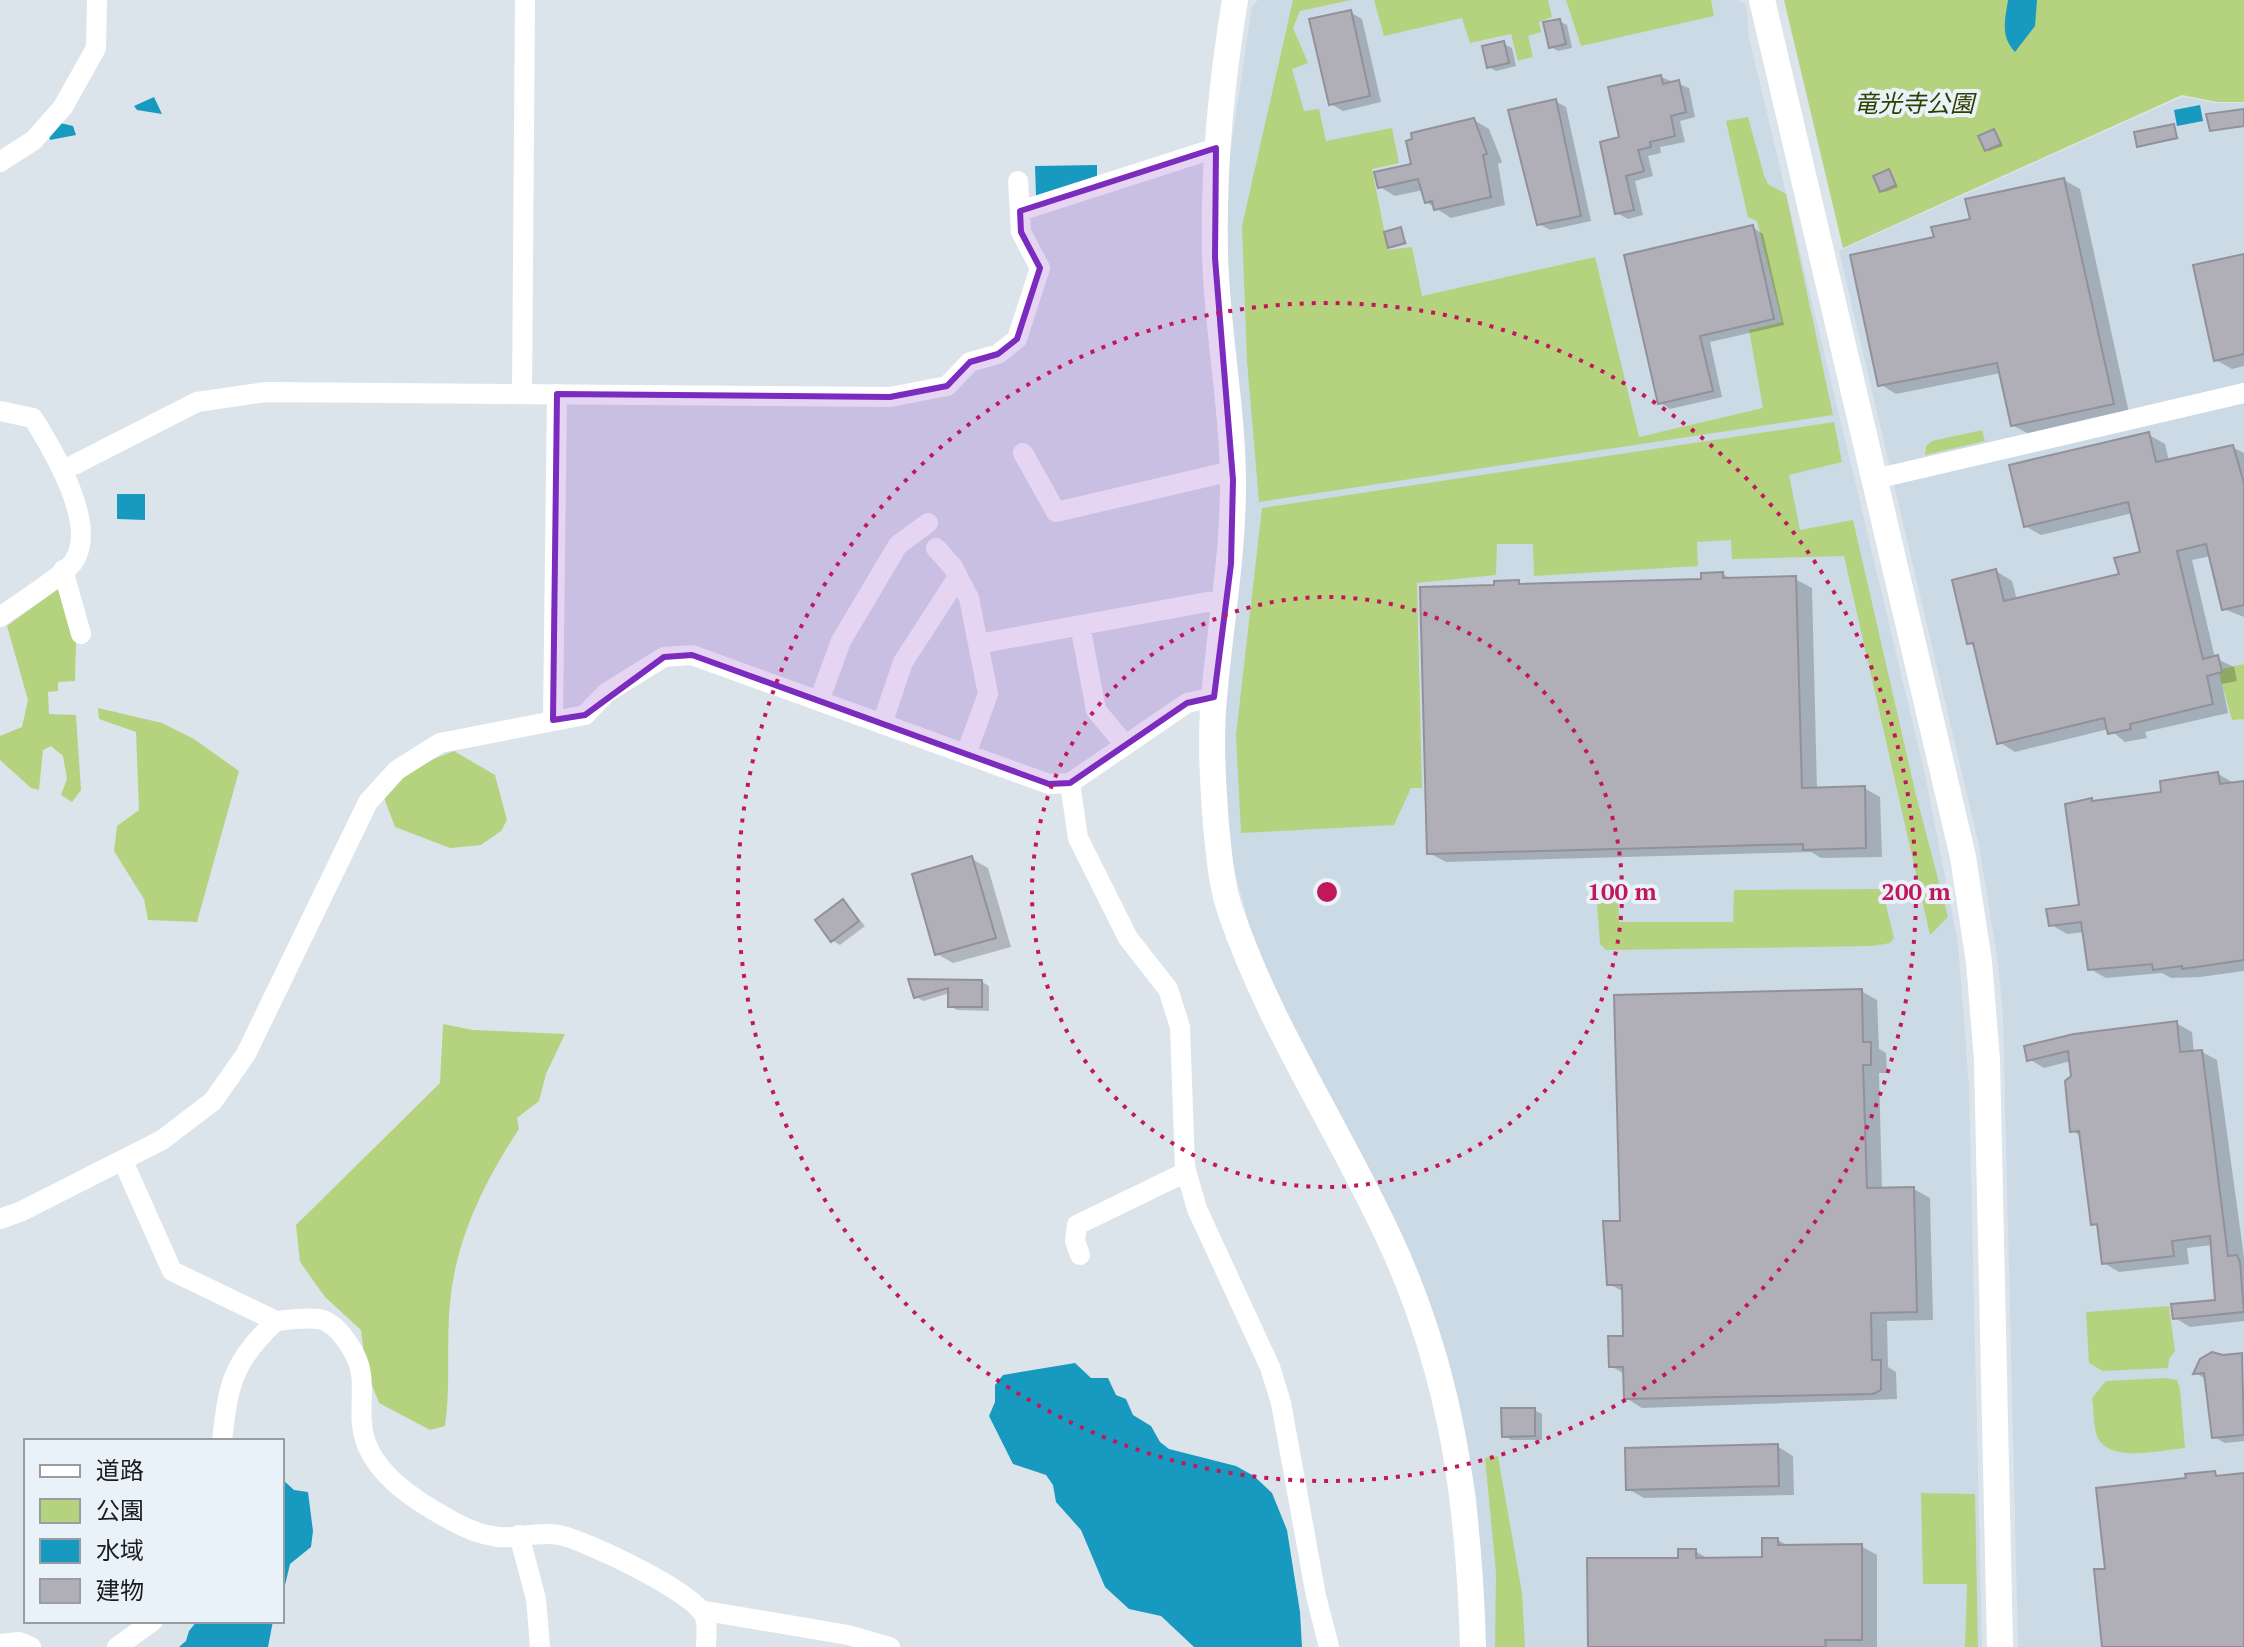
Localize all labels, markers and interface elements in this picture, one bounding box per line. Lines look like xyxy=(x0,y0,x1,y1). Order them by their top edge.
park label: 竜光寺公園 xyxy=(1854,87,1977,119)
text: 100 m xyxy=(1587,875,1657,907)
text: 200 m xyxy=(1881,875,1951,907)
centre of rings xyxy=(1313,878,1341,906)
legend xyxy=(24,1439,284,1623)
text: 道路 xyxy=(96,1454,144,1486)
text: 公園 xyxy=(96,1494,144,1526)
text: 水域 xyxy=(96,1534,144,1566)
text: 建物 xyxy=(96,1574,144,1606)

